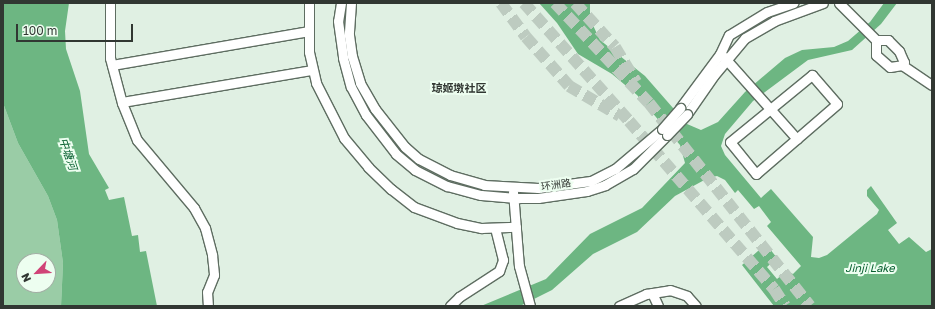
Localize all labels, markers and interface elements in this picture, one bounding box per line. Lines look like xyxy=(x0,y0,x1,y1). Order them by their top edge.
scale bar xyxy=(18,16,135,42)
text: 100 m xyxy=(23,23,57,38)
district label: 琼姬墩社区 xyxy=(432,81,486,95)
water label: 中塘河 xyxy=(56,136,80,172)
street label: 环洲路 xyxy=(540,177,572,193)
north arrow xyxy=(16,253,56,293)
water label: Jinji Lake xyxy=(845,261,895,275)
text: N xyxy=(18,271,33,284)

